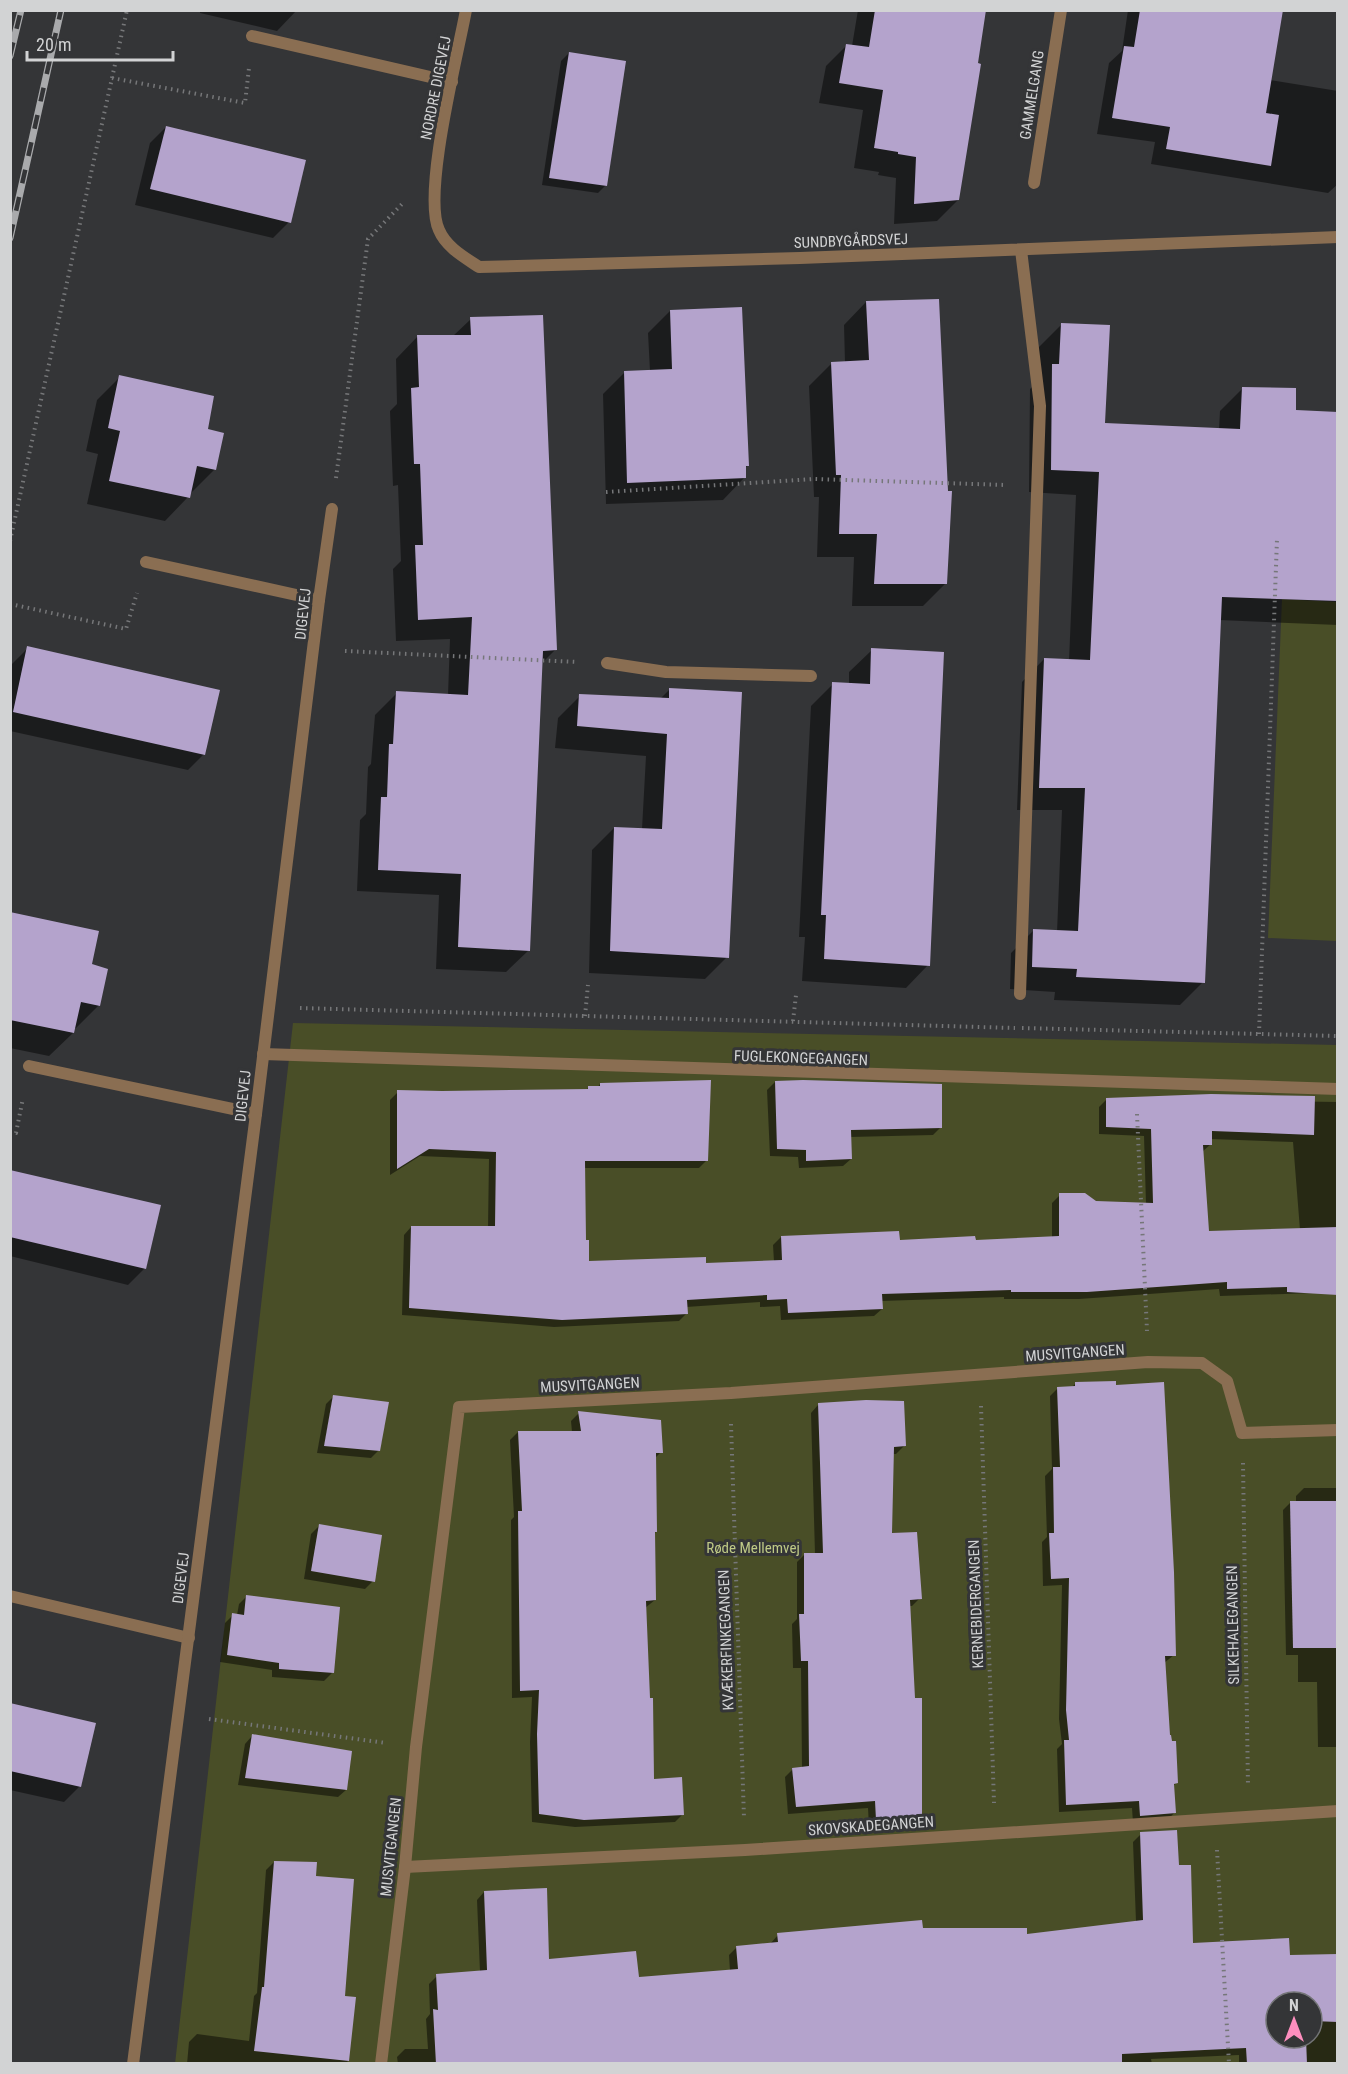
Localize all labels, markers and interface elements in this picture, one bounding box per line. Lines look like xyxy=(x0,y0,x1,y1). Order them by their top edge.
scale bar xyxy=(27,24,172,62)
text: 20 m xyxy=(36,34,71,55)
street label: NORDRE DIGEVEJ xyxy=(417,35,455,141)
street label: GAMMELGANG xyxy=(1016,49,1048,141)
street label: SUNDBYGÅRDSVEJ xyxy=(794,230,908,252)
street label: DIGEVEJ xyxy=(291,587,315,641)
street label: FUGLEKONGEGANGEN xyxy=(734,1047,868,1069)
street label: DIGEVEJ xyxy=(231,1069,255,1123)
street label: MUSVITGANGEN xyxy=(1025,1341,1125,1365)
street label: MUSVITGANGEN xyxy=(540,1373,640,1397)
park label: Røde Mellemvej xyxy=(706,1539,800,1557)
street label: KERNEBIDERGANGEN xyxy=(965,1539,987,1669)
street label: DIGEVEJ xyxy=(169,1551,193,1605)
street label: SILKEHALEGANGEN xyxy=(1223,1565,1243,1685)
street label: KVÆKERFINKEGANGEN xyxy=(715,1569,737,1711)
street label: MUSVITGANGEN xyxy=(377,1797,405,1897)
street label: SKOVSKADEGANGEN xyxy=(808,1813,934,1839)
north arrow xyxy=(1264,1990,1324,2050)
text: N xyxy=(1289,1996,1299,2015)

